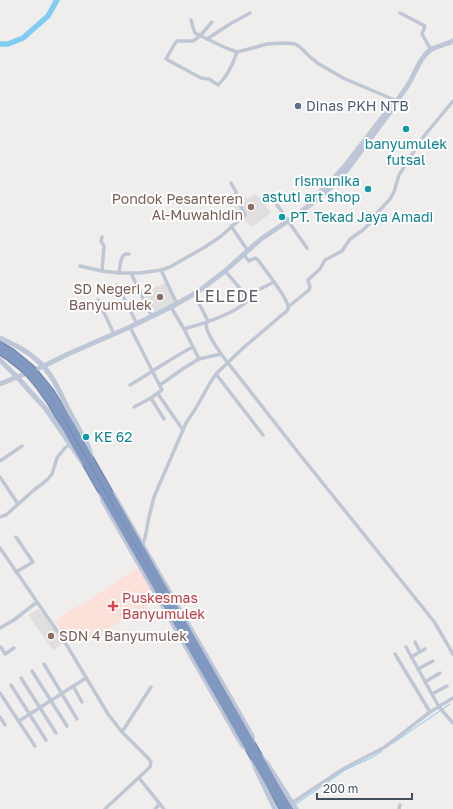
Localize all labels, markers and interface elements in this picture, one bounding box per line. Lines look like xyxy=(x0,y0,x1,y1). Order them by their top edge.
place label: Dinas PKH NTB xyxy=(306,97,409,114)
marker: Dinas PKH NTB xyxy=(293,101,303,111)
marker: banyumulek futsal xyxy=(401,124,411,134)
place label: banyumulek futsal xyxy=(365,135,447,168)
place label: rismunika astuti art shop xyxy=(262,172,360,205)
marker: rismunika astuti art shop xyxy=(363,184,373,194)
place label: Pondok Pesanteren Al-Muwahidin xyxy=(112,190,243,223)
marker: Pondok Pesanteren Al-Muwahidin xyxy=(246,202,256,212)
place label: PT. Tekad Jaya Amadi xyxy=(290,208,433,225)
marker: PT. Tekad Jaya Amadi xyxy=(277,212,287,222)
place label: SD Negeri 2 Banyumulek xyxy=(69,280,152,313)
district label: LELEDE xyxy=(195,286,259,306)
marker: SD Negeri 2 Banyumulek xyxy=(155,292,165,302)
place label: KE 62 xyxy=(94,428,132,445)
marker: KE 62 xyxy=(81,432,91,442)
place label: Puskesmas Banyumulek xyxy=(122,589,205,622)
marker: Puskesmas Banyumulek xyxy=(107,600,119,612)
place label: SDN 4 Banyumulek xyxy=(59,627,187,644)
marker: SDN 4 Banyumulek xyxy=(46,631,56,641)
scale bar xyxy=(317,775,412,801)
text: 200 m xyxy=(323,781,358,796)

